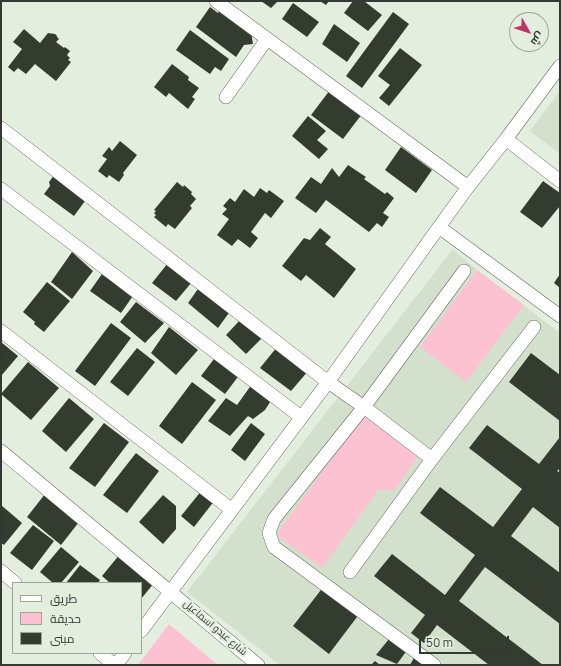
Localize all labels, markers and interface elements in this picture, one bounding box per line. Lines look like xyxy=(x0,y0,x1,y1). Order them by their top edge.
north arrow xyxy=(509,12,549,52)
text: ش xyxy=(528,29,548,49)
legend xyxy=(12,582,142,654)
text: طريق xyxy=(50,590,77,607)
street label: شارع عبدو اسماعيل xyxy=(181,598,249,658)
text: حديقة xyxy=(50,610,81,627)
scale bar xyxy=(421,628,511,654)
text: مبنى xyxy=(50,630,75,647)
text: 50 m xyxy=(426,634,453,651)

